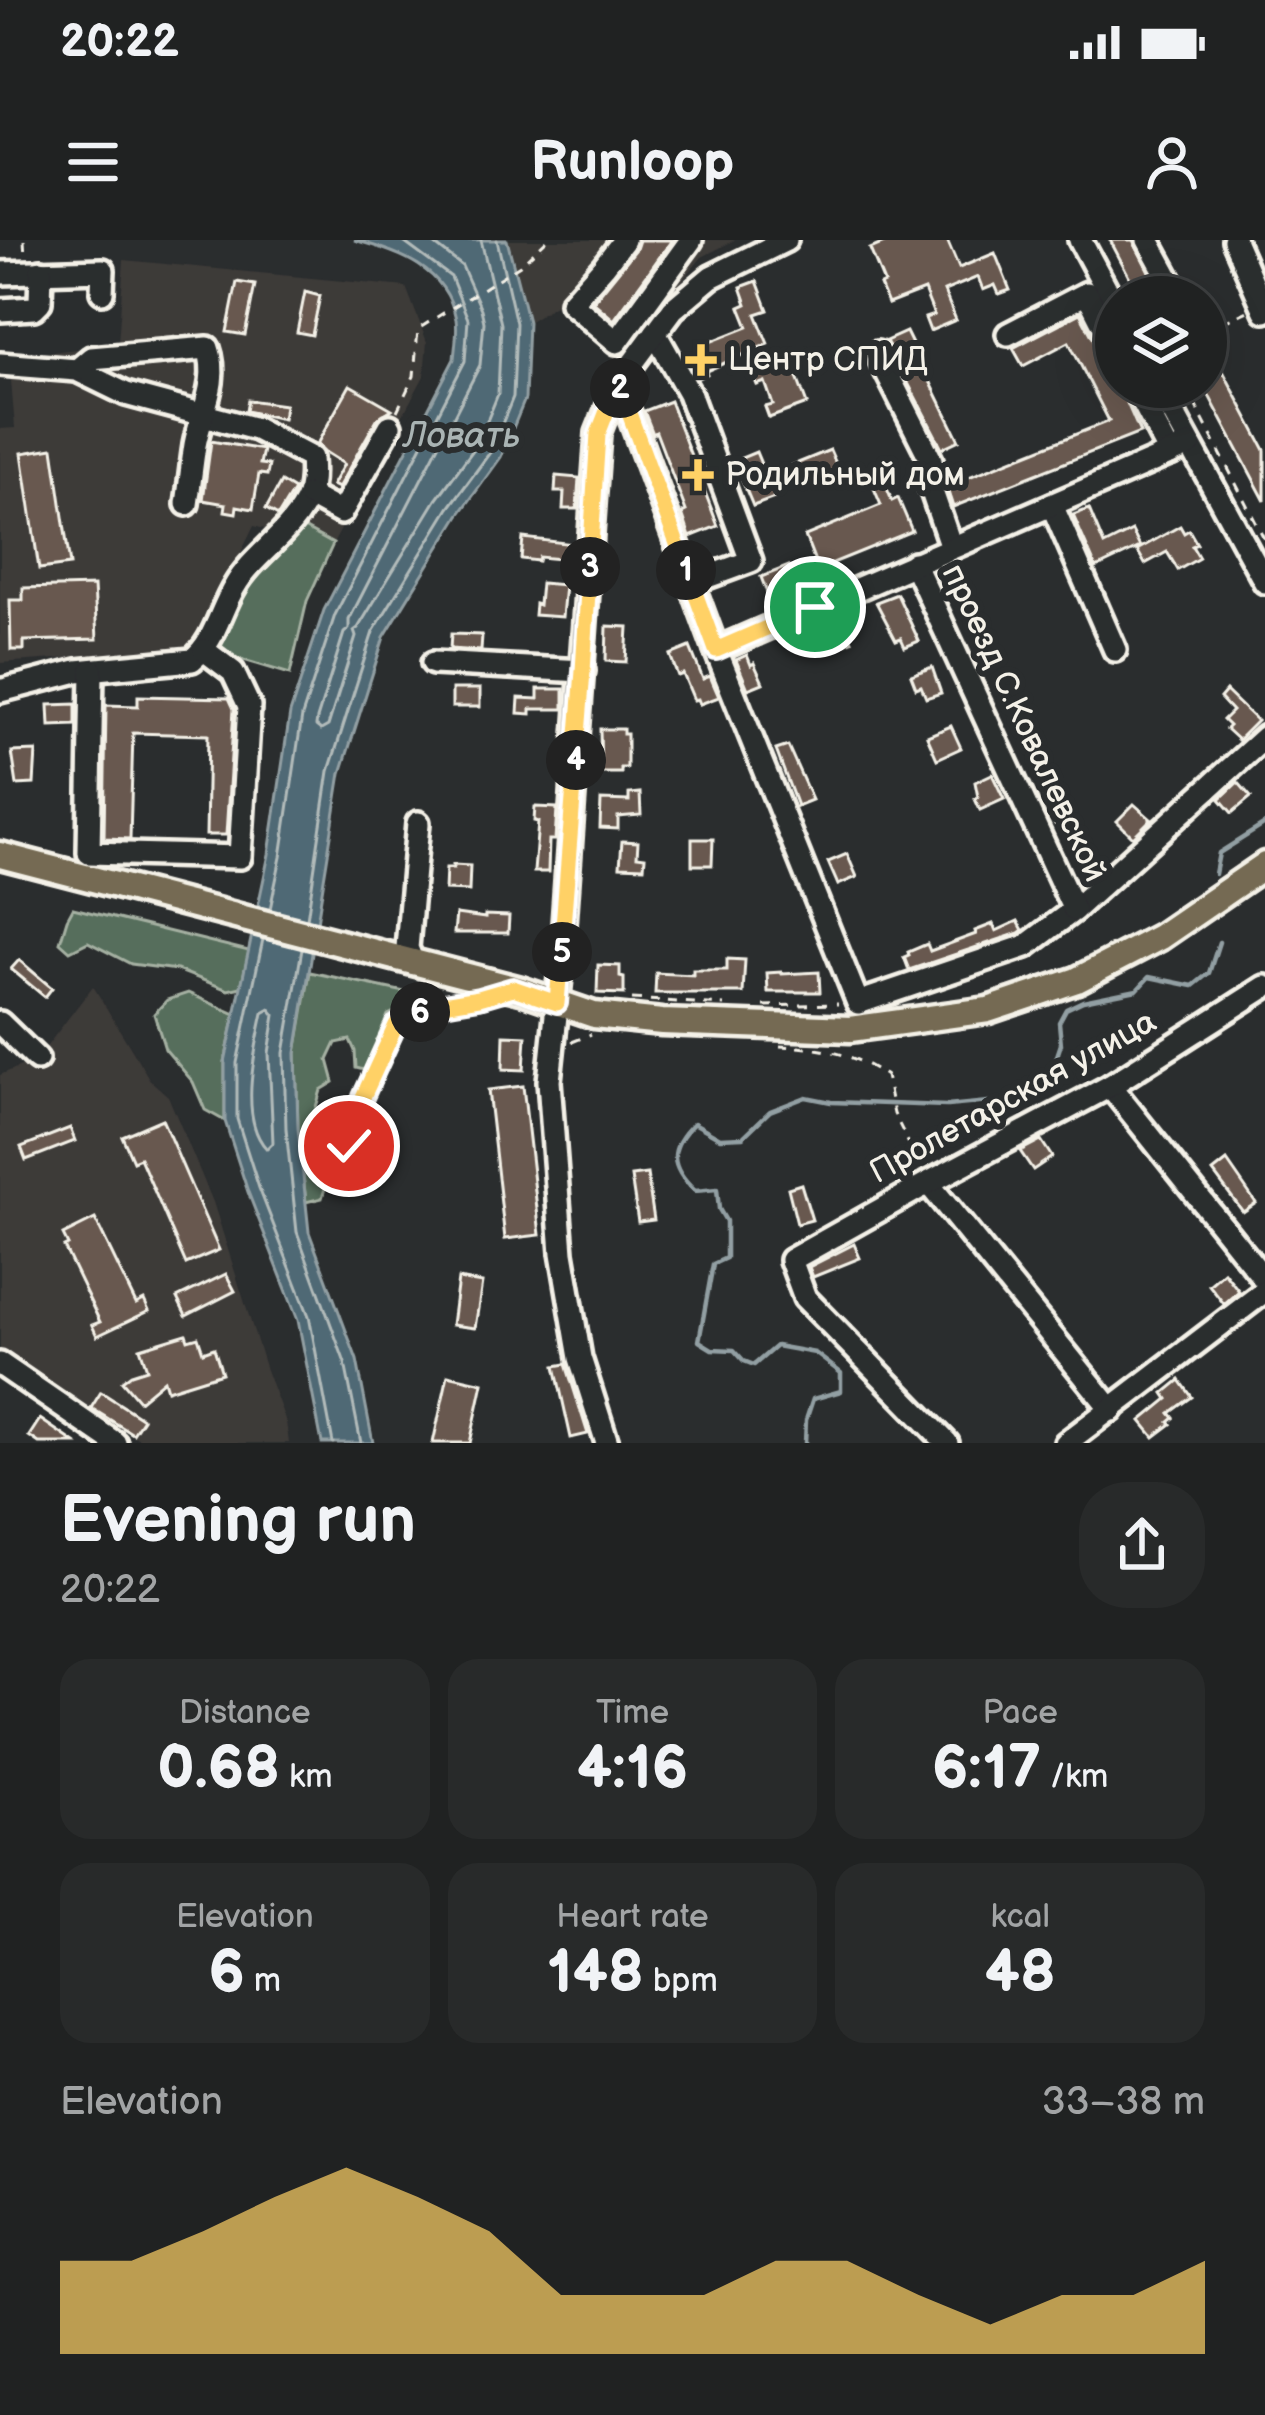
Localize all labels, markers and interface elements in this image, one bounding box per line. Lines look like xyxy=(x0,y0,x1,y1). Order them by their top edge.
text: 20:22 xyxy=(60,15,179,70)
icon: menu xyxy=(60,129,126,195)
icon: person xyxy=(1139,129,1205,195)
text: Runloop xyxy=(531,130,734,195)
map controls xyxy=(1095,276,1227,408)
button: layers xyxy=(1095,276,1227,408)
place label: Центр СПИД xyxy=(728,340,928,380)
marker: Центр СПИД xyxy=(685,344,717,376)
pin: 2 xyxy=(590,358,650,418)
text: 2 xyxy=(610,368,630,408)
water label: Ловать xyxy=(402,415,520,458)
place label: Родильный дом xyxy=(725,455,965,495)
marker: Родильный дом xyxy=(682,459,714,491)
pin: 3 xyxy=(560,537,620,597)
pin: 1 xyxy=(656,540,716,600)
text: 3 xyxy=(580,547,600,587)
text: 1 xyxy=(679,550,693,590)
pin xyxy=(764,556,866,658)
street label: проезд С.Ковалевской xyxy=(933,558,1115,888)
icon: arrive xyxy=(782,574,848,640)
pin: 4 xyxy=(546,730,606,790)
text: 4 xyxy=(566,740,586,780)
pin: 5 xyxy=(532,922,592,982)
text: 5 xyxy=(552,932,572,972)
pin: 6 xyxy=(390,982,450,1042)
text: 6 xyxy=(410,992,430,1032)
street label: Пролетарская улица xyxy=(863,1002,1163,1192)
pin xyxy=(298,1095,400,1197)
icon: check xyxy=(316,1113,382,1179)
text: Evening run xyxy=(60,1482,416,1561)
button: share xyxy=(1079,1482,1205,1608)
text: 20:22 xyxy=(60,1567,160,1614)
text: Distance xyxy=(179,1693,311,1733)
text: Time xyxy=(596,1693,669,1733)
text: Pace xyxy=(983,1693,1058,1733)
text: 0.68 xyxy=(157,1733,280,1805)
text: 4:16 xyxy=(577,1733,688,1805)
text: 6:17 xyxy=(932,1733,1041,1805)
text: km xyxy=(280,1757,333,1797)
text: /km xyxy=(1041,1757,1108,1797)
text: Elevation xyxy=(176,1897,314,1937)
text: Heart rate xyxy=(556,1897,709,1937)
text: kcal xyxy=(991,1897,1050,1937)
text: 6 xyxy=(209,1937,245,2009)
text: 148 xyxy=(547,1937,644,2009)
text: 48 xyxy=(984,1937,1056,2009)
text: m xyxy=(245,1961,281,2001)
text: bpm xyxy=(644,1961,718,2001)
text: Elevation xyxy=(60,2079,223,2126)
text: 33–38 m xyxy=(1042,2079,1205,2126)

